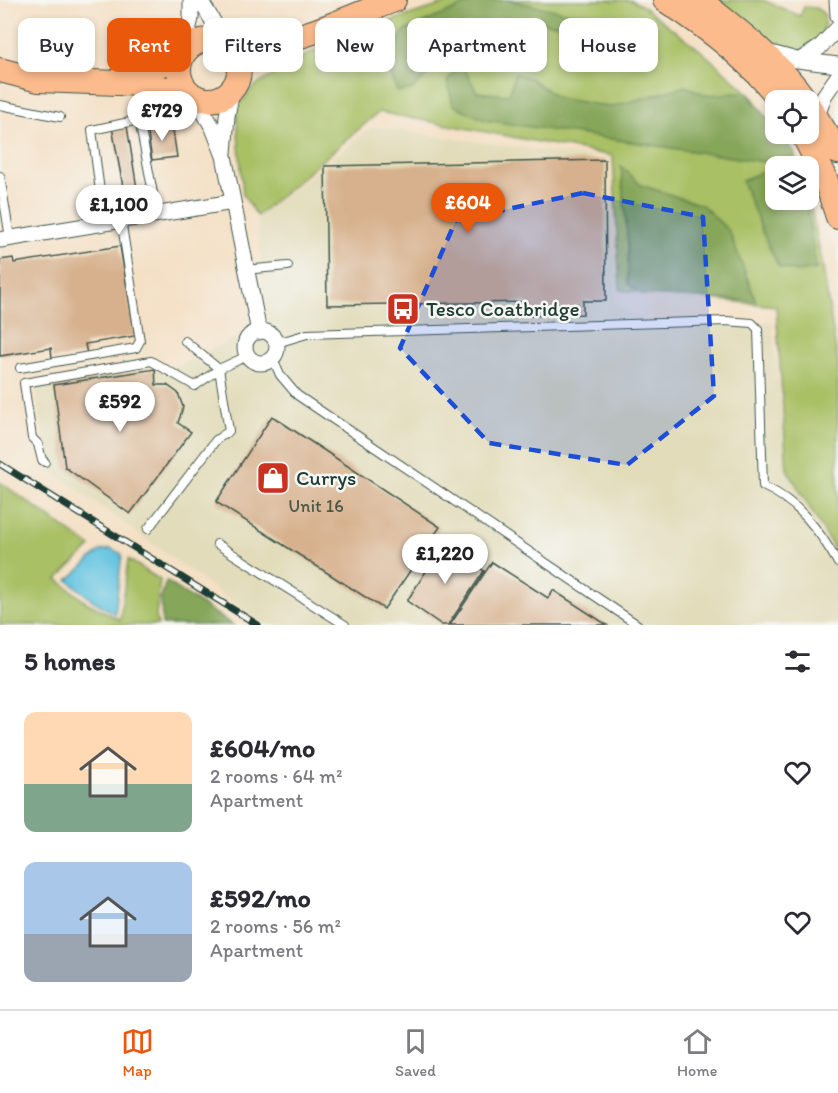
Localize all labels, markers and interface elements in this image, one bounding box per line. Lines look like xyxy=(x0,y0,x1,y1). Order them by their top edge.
chip: Buy xyxy=(18,18,95,72)
chip: Rent xyxy=(107,18,191,72)
chip: Filters xyxy=(203,18,303,72)
chip: New xyxy=(315,18,395,72)
chip: Apartment xyxy=(407,18,547,72)
chip: House xyxy=(559,18,658,72)
map controls xyxy=(765,90,819,210)
button: locate xyxy=(765,90,819,144)
pin: £729 xyxy=(126,91,198,142)
text: £729 xyxy=(141,98,183,122)
button: layers xyxy=(765,156,819,210)
pin: £604 xyxy=(432,183,504,234)
pin: £1,100 xyxy=(70,185,168,236)
text: £604 xyxy=(445,190,491,214)
text: £1,100 xyxy=(90,192,148,216)
bus stop icon: Tesco Coatbridge xyxy=(385,291,421,327)
place label: Tesco Coatbridge xyxy=(426,296,580,321)
pin: £592 xyxy=(84,382,156,433)
text: £592 xyxy=(99,389,141,413)
shop icon: Currys xyxy=(255,460,291,496)
place label: Currys xyxy=(296,465,356,490)
house number: Unit 16 xyxy=(288,495,344,517)
pin: £1,220 xyxy=(396,534,494,585)
text: £1,220 xyxy=(416,541,474,565)
text: 5 homes xyxy=(24,645,116,677)
icon: filters xyxy=(781,645,814,678)
text: £604/mo xyxy=(210,732,315,764)
icon: home xyxy=(72,736,144,808)
icon: heart xyxy=(781,756,814,789)
text: 2 rooms · 64 m² xyxy=(210,764,342,788)
text: Apartment xyxy=(210,788,303,812)
text: £592/mo xyxy=(210,882,311,914)
icon: home xyxy=(72,886,144,958)
icon: heart xyxy=(781,906,814,939)
text: 2 rooms · 56 m² xyxy=(210,914,341,938)
text: Apartment xyxy=(210,938,303,962)
tab: Map xyxy=(121,1025,154,1080)
tab: Saved xyxy=(395,1025,436,1080)
tab: Home xyxy=(677,1025,717,1080)

